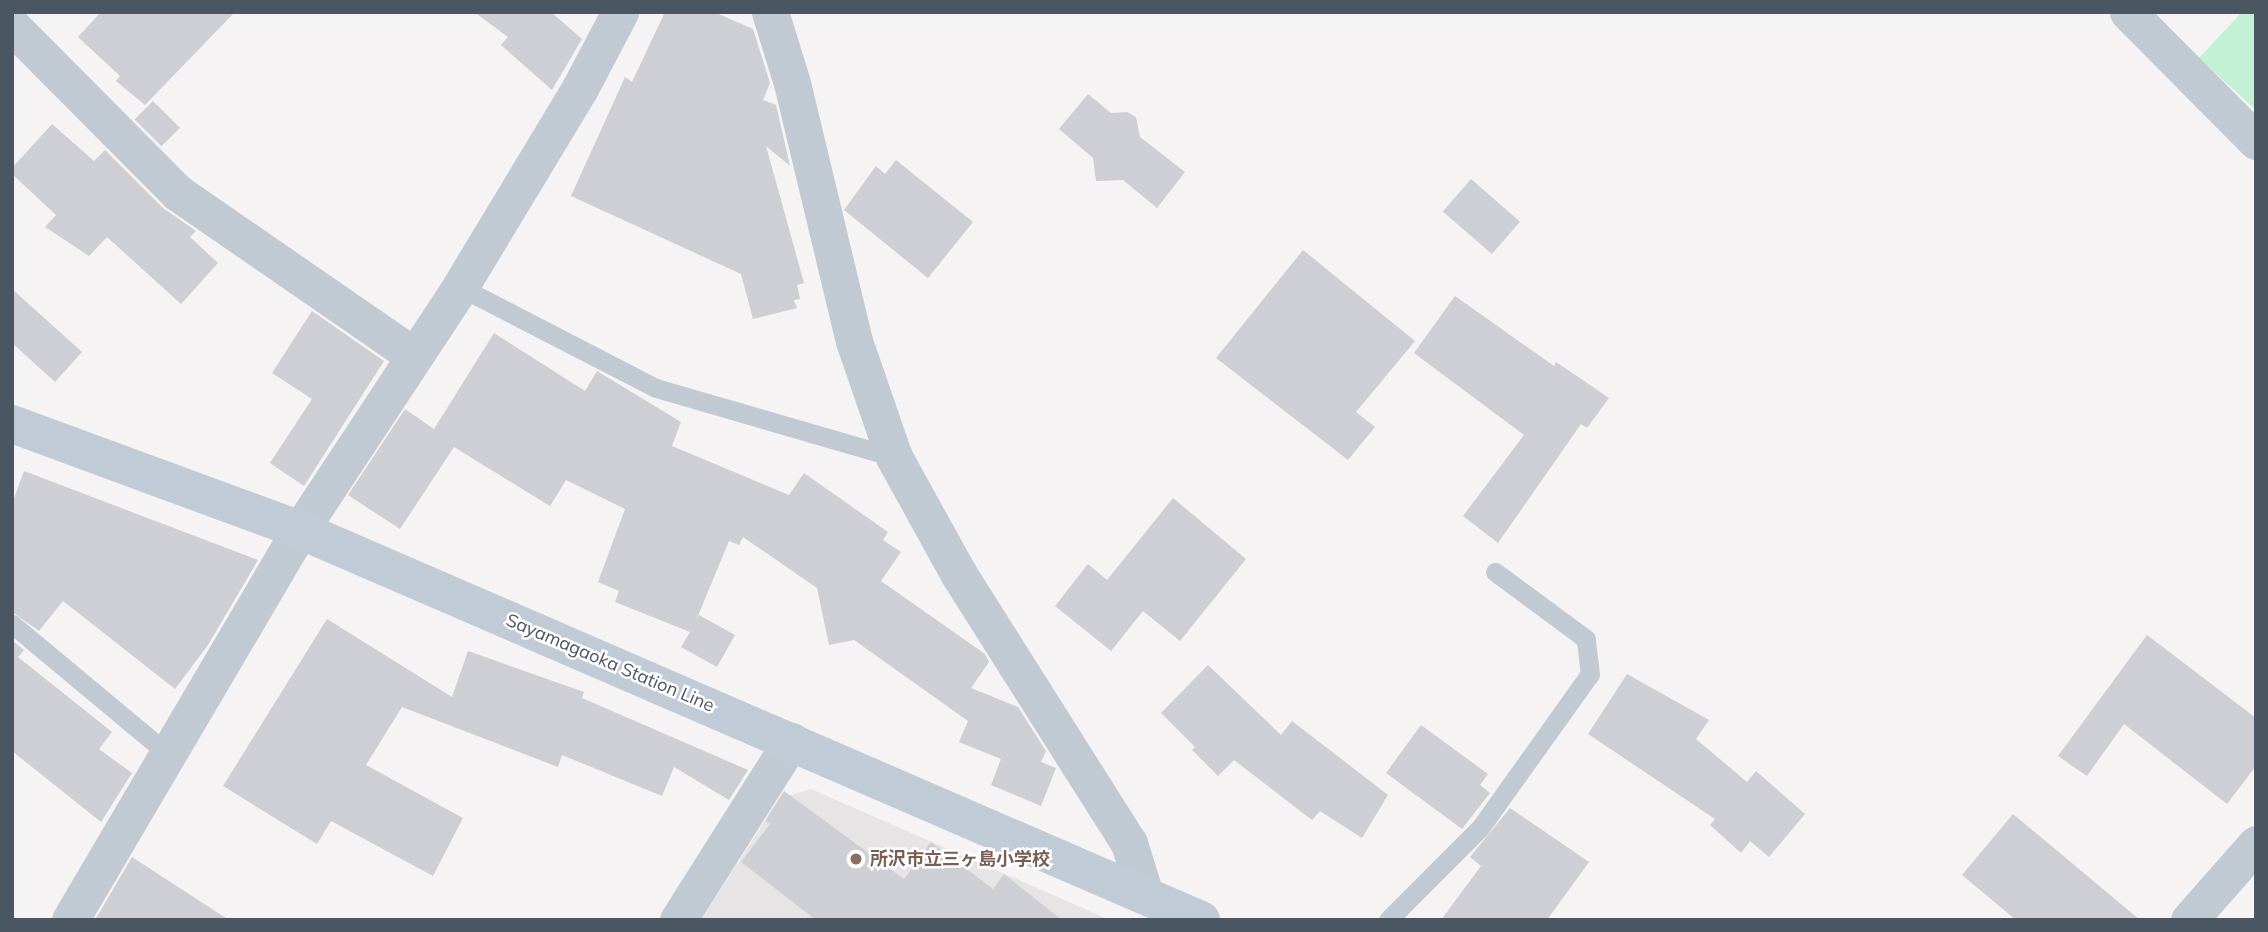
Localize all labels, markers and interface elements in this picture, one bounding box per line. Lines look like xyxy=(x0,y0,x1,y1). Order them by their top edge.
street label: Sayamagaoka Station Line xyxy=(503,609,717,717)
place label: 所沢市立三ヶ島小学校 xyxy=(870,848,1050,870)
marker: 所沢市立三ヶ島小学校 xyxy=(848,851,864,867)

